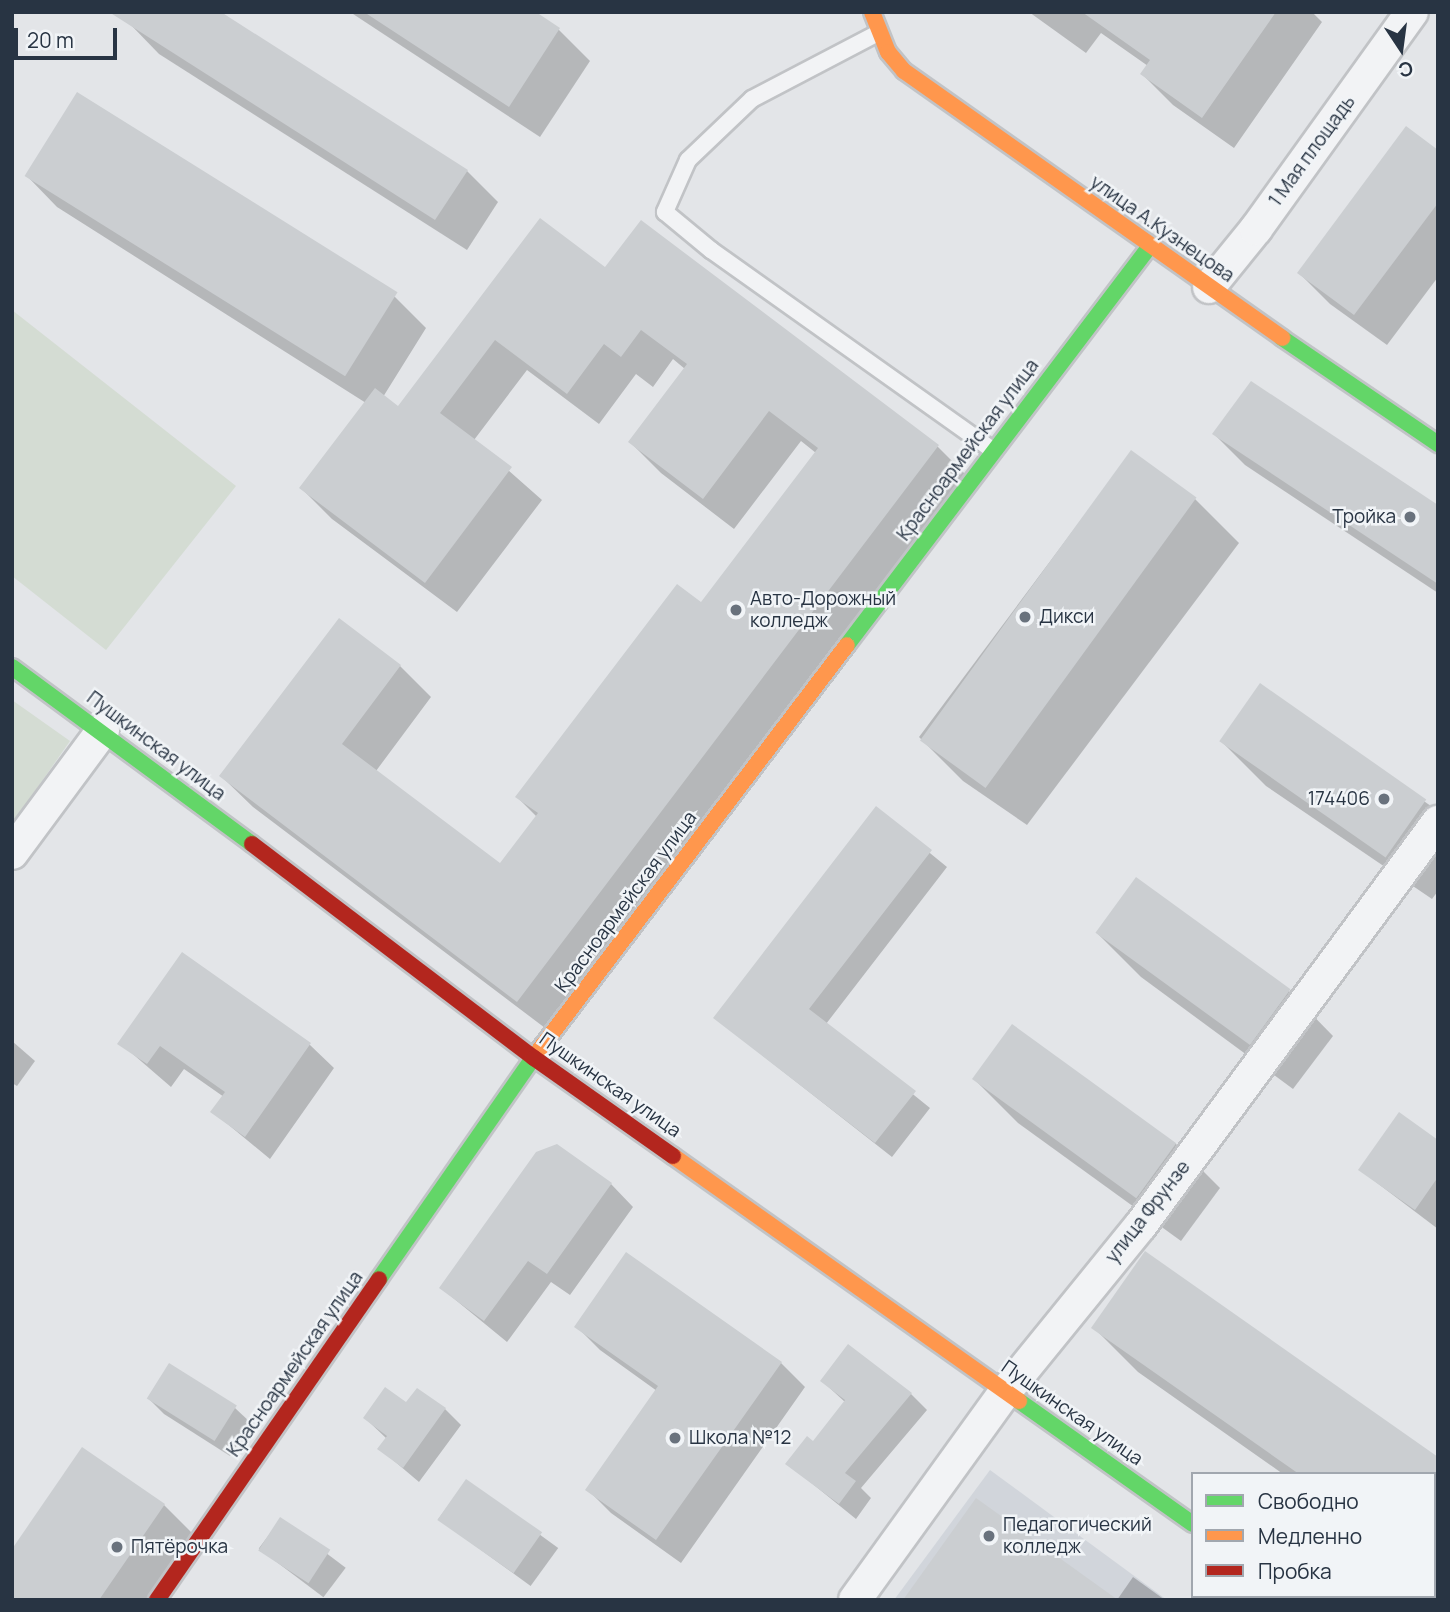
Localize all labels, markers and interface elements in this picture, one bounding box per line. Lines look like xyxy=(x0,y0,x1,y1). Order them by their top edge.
scale bar xyxy=(18,14,121,58)
north arrow xyxy=(1366,14,1436,84)
text: 20 m xyxy=(27,26,74,54)
text: С xyxy=(1396,55,1415,84)
street label: 1 Мая площадь xyxy=(1264,91,1360,211)
street label: улица А.Кузнецова xyxy=(1086,171,1238,287)
street label: Красноармейская улица xyxy=(892,355,1044,545)
place label: Тройка xyxy=(1332,506,1396,528)
marker: Тройка xyxy=(1402,509,1418,525)
place label: Авто-Дорожный колледж xyxy=(750,588,896,632)
marker: Авто-Дорожный колледж xyxy=(728,602,744,618)
place label: Дикси xyxy=(1039,606,1094,628)
marker: Дикси xyxy=(1017,609,1033,625)
street label: Пушкинская улица xyxy=(82,686,230,806)
place label: 174406 xyxy=(1308,788,1370,810)
marker: 174406 xyxy=(1376,791,1392,807)
street label: Красноармейская улица xyxy=(550,807,702,997)
street label: Пушкинская улица xyxy=(535,1028,685,1142)
street label: улица Фрунзе xyxy=(1101,1156,1195,1268)
street label: Красноармейская улица xyxy=(222,1267,368,1461)
street label: Пушкинская улица xyxy=(997,1356,1147,1470)
place label: Школа №12 xyxy=(689,1427,791,1449)
marker: Школа №12 xyxy=(667,1430,683,1446)
legend xyxy=(1191,1472,1436,1598)
text: Свободно xyxy=(1258,1487,1359,1515)
place label: Педагогический колледж xyxy=(1003,1514,1152,1558)
text: Медленно xyxy=(1258,1522,1362,1550)
marker: Педагогический колледж xyxy=(981,1528,997,1544)
place label: Пятёрочка xyxy=(131,1536,228,1558)
marker: Пятёрочка xyxy=(109,1539,125,1555)
text: Пробка xyxy=(1258,1557,1332,1585)

